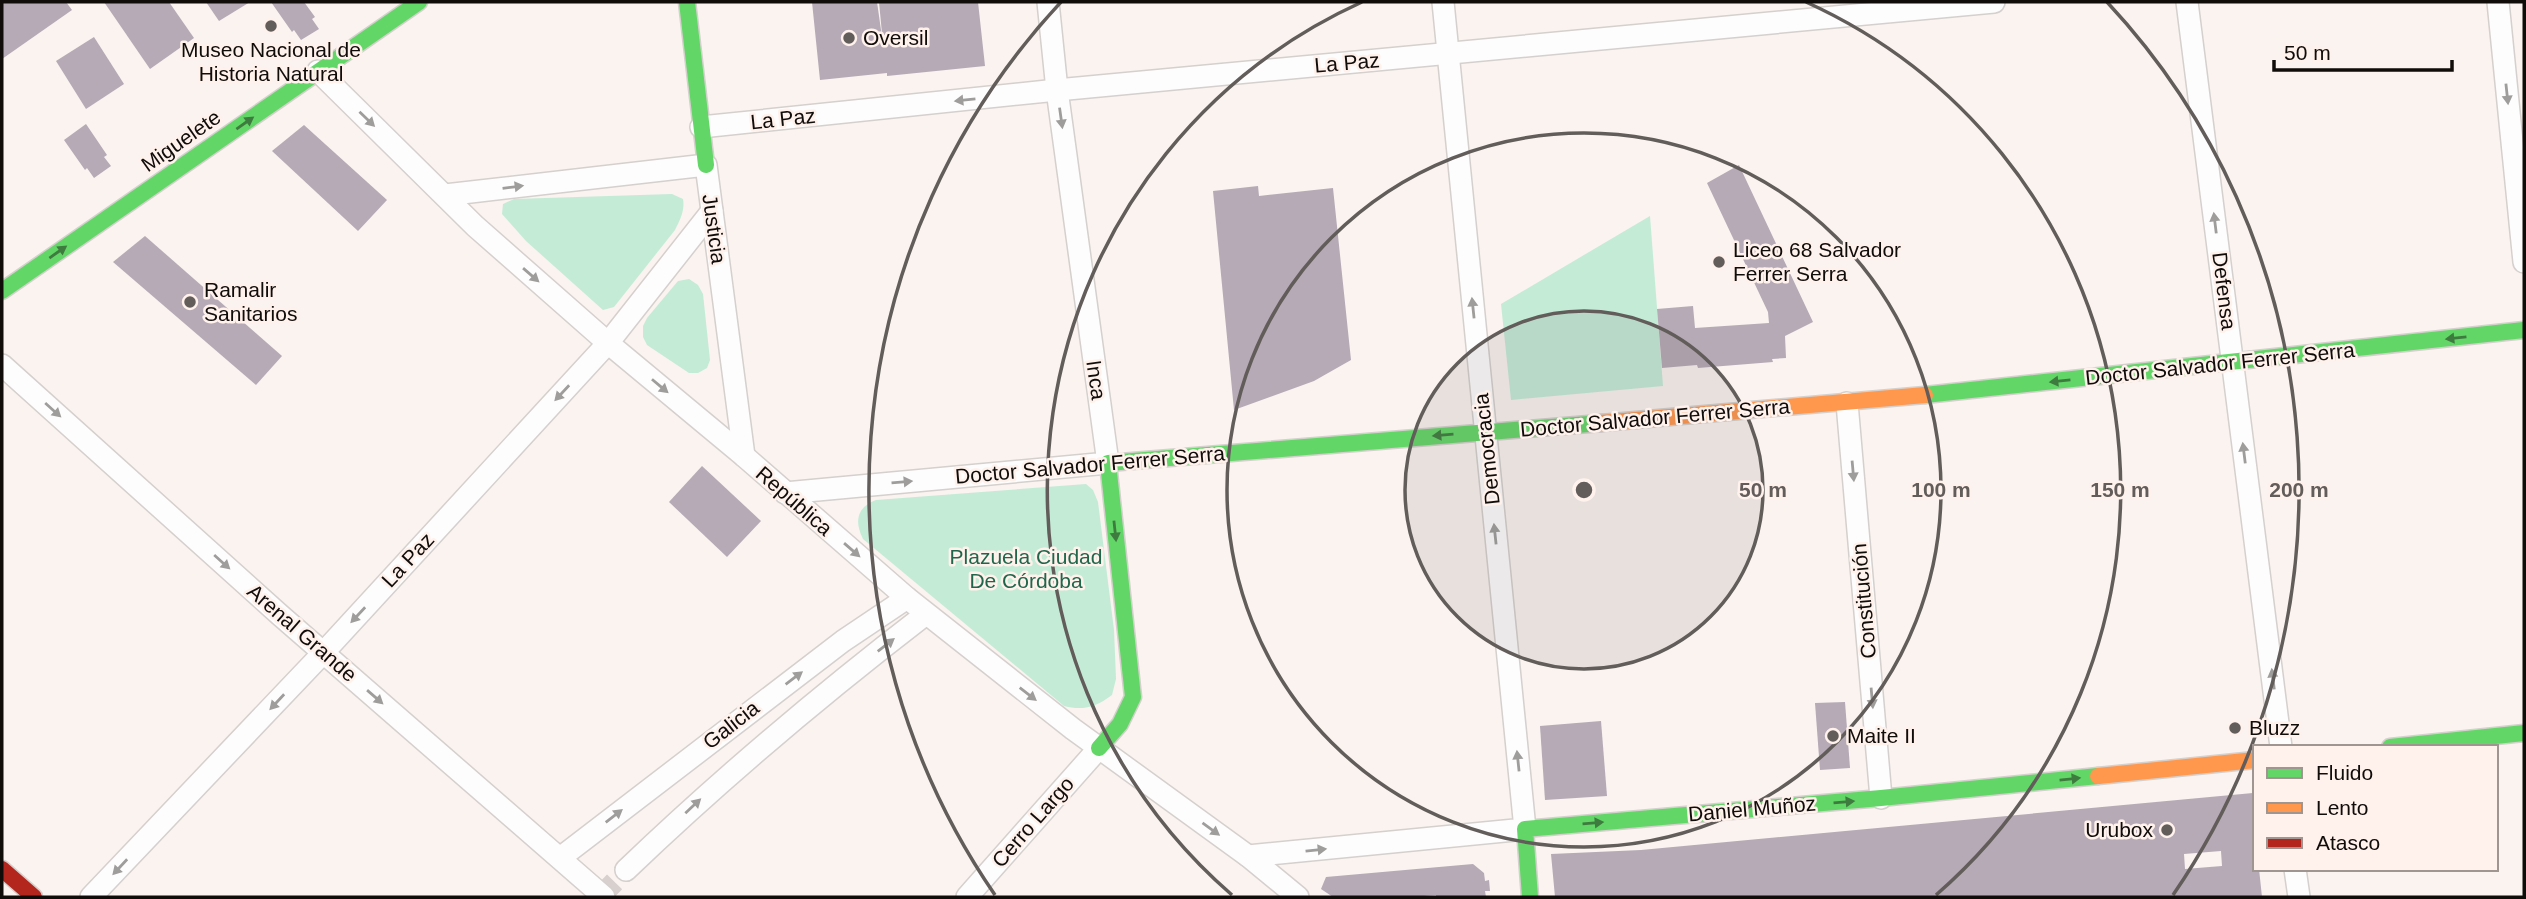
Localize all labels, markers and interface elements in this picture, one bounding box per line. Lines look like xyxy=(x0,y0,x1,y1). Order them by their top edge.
marker: Museo Nacional de Historia Natural xyxy=(263,18,279,34)
place label: Oversil xyxy=(863,26,928,49)
scale bar xyxy=(2274,28,2452,72)
marker: Oversil xyxy=(841,30,857,46)
place label: Museo Nacional de Historia Natural xyxy=(181,38,361,85)
text: 50 m xyxy=(2284,41,2331,64)
street label: La Paz xyxy=(1313,48,1381,77)
one-way arrow xyxy=(2502,83,2513,105)
one-way arrow xyxy=(954,95,976,106)
street label: La Paz xyxy=(749,104,817,133)
street label: Miguelete xyxy=(137,105,225,176)
one-way arrow xyxy=(1055,107,1066,129)
one-way arrow xyxy=(359,111,375,127)
one-way arrow xyxy=(235,117,254,130)
one-way arrow xyxy=(502,182,524,193)
street label: Justicia xyxy=(698,193,731,266)
one-way arrow xyxy=(2210,211,2221,233)
place label: Liceo 68 Salvador Ferrer Serra xyxy=(1733,238,1901,285)
one-way arrow xyxy=(49,245,67,259)
street label: Defensa xyxy=(2208,251,2241,331)
marker: Liceo 68 Salvador Ferrer Serra xyxy=(1711,254,1727,270)
one-way arrow xyxy=(523,267,540,282)
place label: Ramalir Sanitarios xyxy=(204,278,297,325)
marker: Ramalir Sanitarios xyxy=(182,294,198,310)
one-way arrow xyxy=(1467,297,1478,319)
one-way arrow xyxy=(2445,332,2467,343)
street label: Doctor Salvador Ferrer Serra xyxy=(2084,338,2356,389)
street label: Inca xyxy=(1082,359,1111,401)
one-way arrow xyxy=(2049,376,2071,387)
one-way arrow xyxy=(652,378,669,393)
one-way arrow xyxy=(554,384,570,401)
street label: Democracia xyxy=(1469,392,1504,506)
street label: Doctor Salvador Ferrer Serra xyxy=(1519,394,1791,441)
one-way arrow xyxy=(44,402,61,417)
one-way arrow xyxy=(1431,430,1453,441)
street label: Doctor Salvador Ferrer Serra xyxy=(954,441,1226,488)
one-way arrow xyxy=(2239,442,2250,464)
one-way arrow xyxy=(1848,460,1859,482)
street label: República xyxy=(752,461,837,540)
one-way arrow xyxy=(891,476,913,487)
centre of rings xyxy=(1572,478,1596,502)
text: 50 m xyxy=(1739,478,1787,501)
text: 100 m xyxy=(1911,478,1971,501)
text: 150 m xyxy=(2090,478,2150,501)
text: 200 m xyxy=(2269,478,2329,501)
one-way arrow xyxy=(1110,520,1121,542)
one-way arrow xyxy=(1489,523,1500,545)
street label: La Paz xyxy=(377,528,438,591)
one-way arrow xyxy=(843,542,860,557)
street label: Constitución xyxy=(1847,542,1880,660)
park label: Plazuela Ciudad De Córdoba xyxy=(950,545,1102,592)
one-way arrow xyxy=(213,554,230,570)
street label: Arenal Grande xyxy=(243,579,361,686)
one-way arrow xyxy=(350,606,366,624)
one-way arrow xyxy=(877,638,896,652)
one-way arrow xyxy=(2267,668,2278,690)
one-way arrow xyxy=(785,671,803,685)
one-way arrow xyxy=(1019,686,1037,700)
one-way arrow xyxy=(1867,687,1878,709)
one-way arrow xyxy=(366,689,384,705)
one-way arrow xyxy=(269,693,285,710)
street label: Galicia xyxy=(698,696,763,753)
place label: Bluzz xyxy=(2249,716,2300,739)
marker: Bluzz xyxy=(2227,720,2243,736)
place label: Maite II xyxy=(1847,724,1916,747)
marker: Maite II xyxy=(1825,728,1841,744)
legend xyxy=(2253,745,2498,871)
one-way arrow xyxy=(1512,750,1523,772)
text: Fluido xyxy=(2316,761,2373,784)
street label: Cerro Largo xyxy=(987,772,1078,872)
one-way arrow xyxy=(2059,774,2081,785)
street label: Daniel Muñoz xyxy=(1687,791,1817,826)
one-way arrow xyxy=(1833,796,1855,807)
text: Lento xyxy=(2316,796,2369,819)
one-way arrow xyxy=(684,799,701,815)
one-way arrow xyxy=(604,809,622,824)
one-way arrow xyxy=(1582,817,1604,828)
place label: Urubox xyxy=(2085,818,2153,841)
one-way arrow xyxy=(1202,822,1220,836)
marker: Urubox xyxy=(2159,822,2175,838)
text: Atasco xyxy=(2316,831,2380,854)
one-way arrow xyxy=(1305,844,1327,855)
one-way arrow xyxy=(113,858,129,875)

